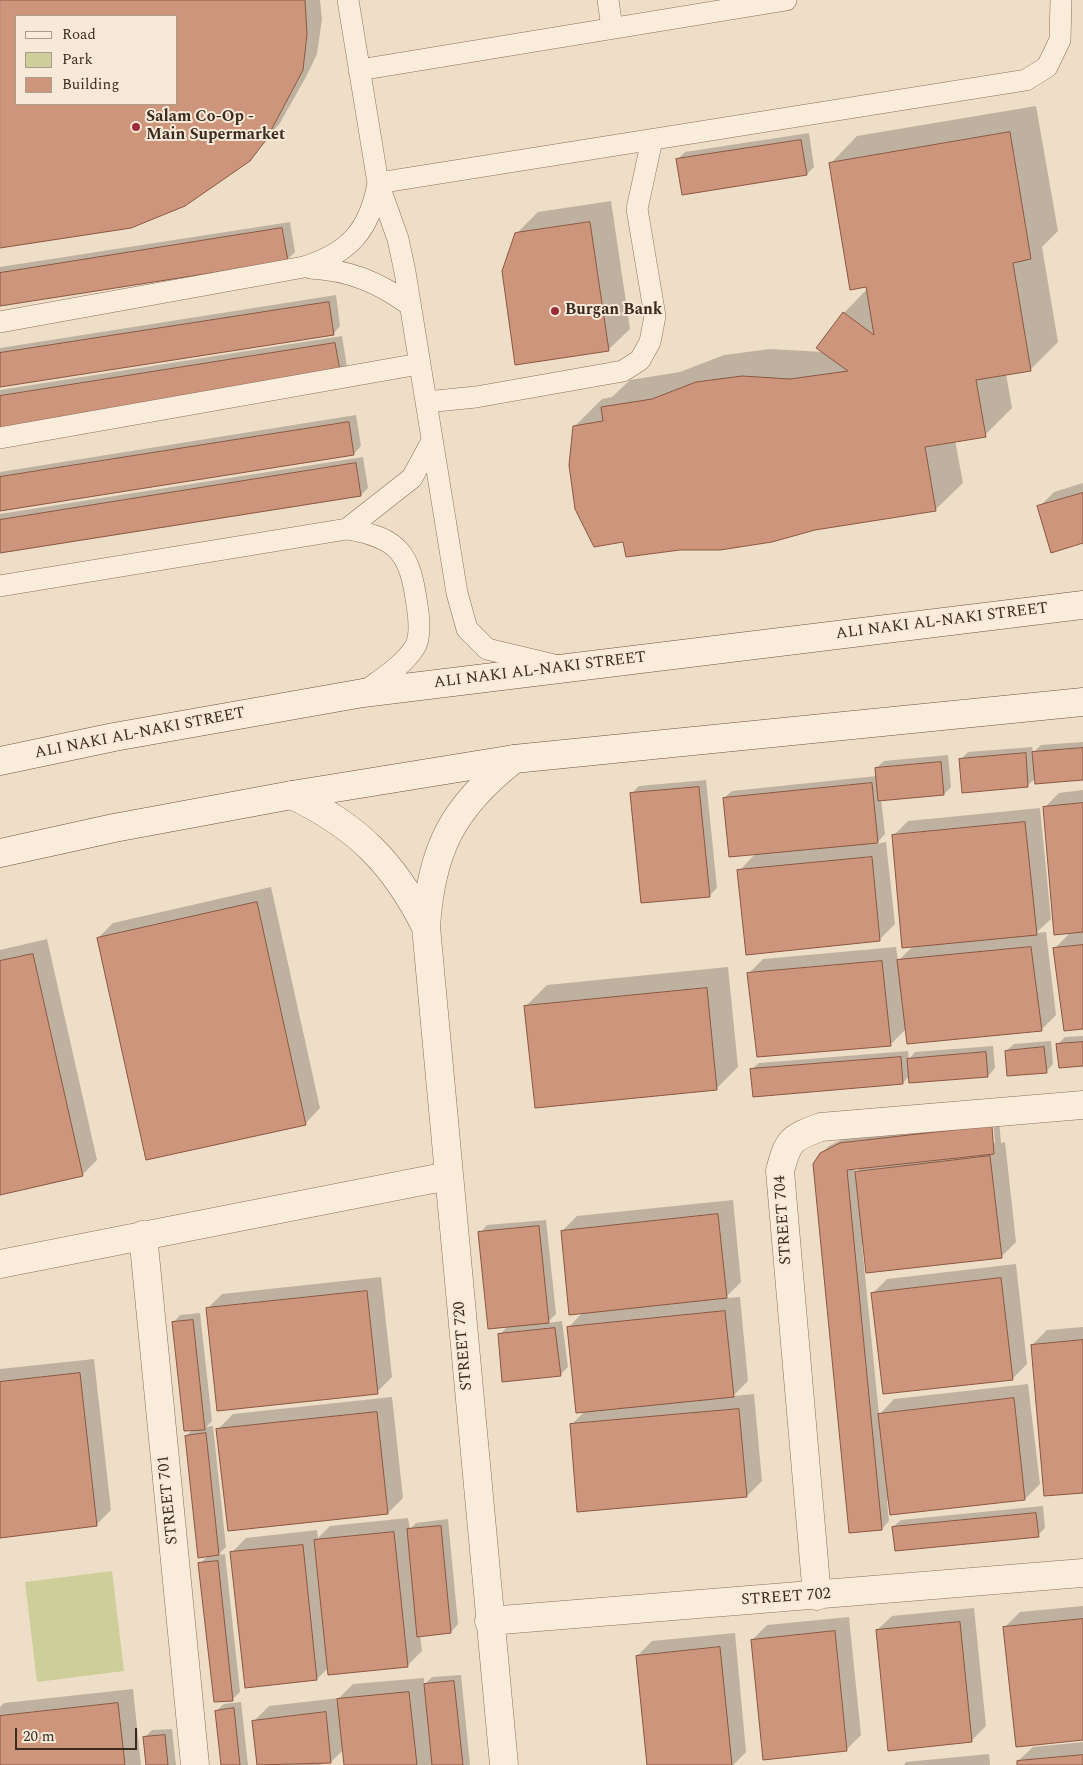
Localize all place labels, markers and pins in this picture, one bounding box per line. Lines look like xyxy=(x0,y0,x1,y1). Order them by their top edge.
place label: Salam Co-Op - Main Supermarket xyxy=(146,108,285,146)
marker: Salam Co-Op - Main Supermarket xyxy=(130,121,142,133)
place label: Burgan Bank xyxy=(565,301,663,321)
marker: Burgan Bank xyxy=(549,305,561,317)

